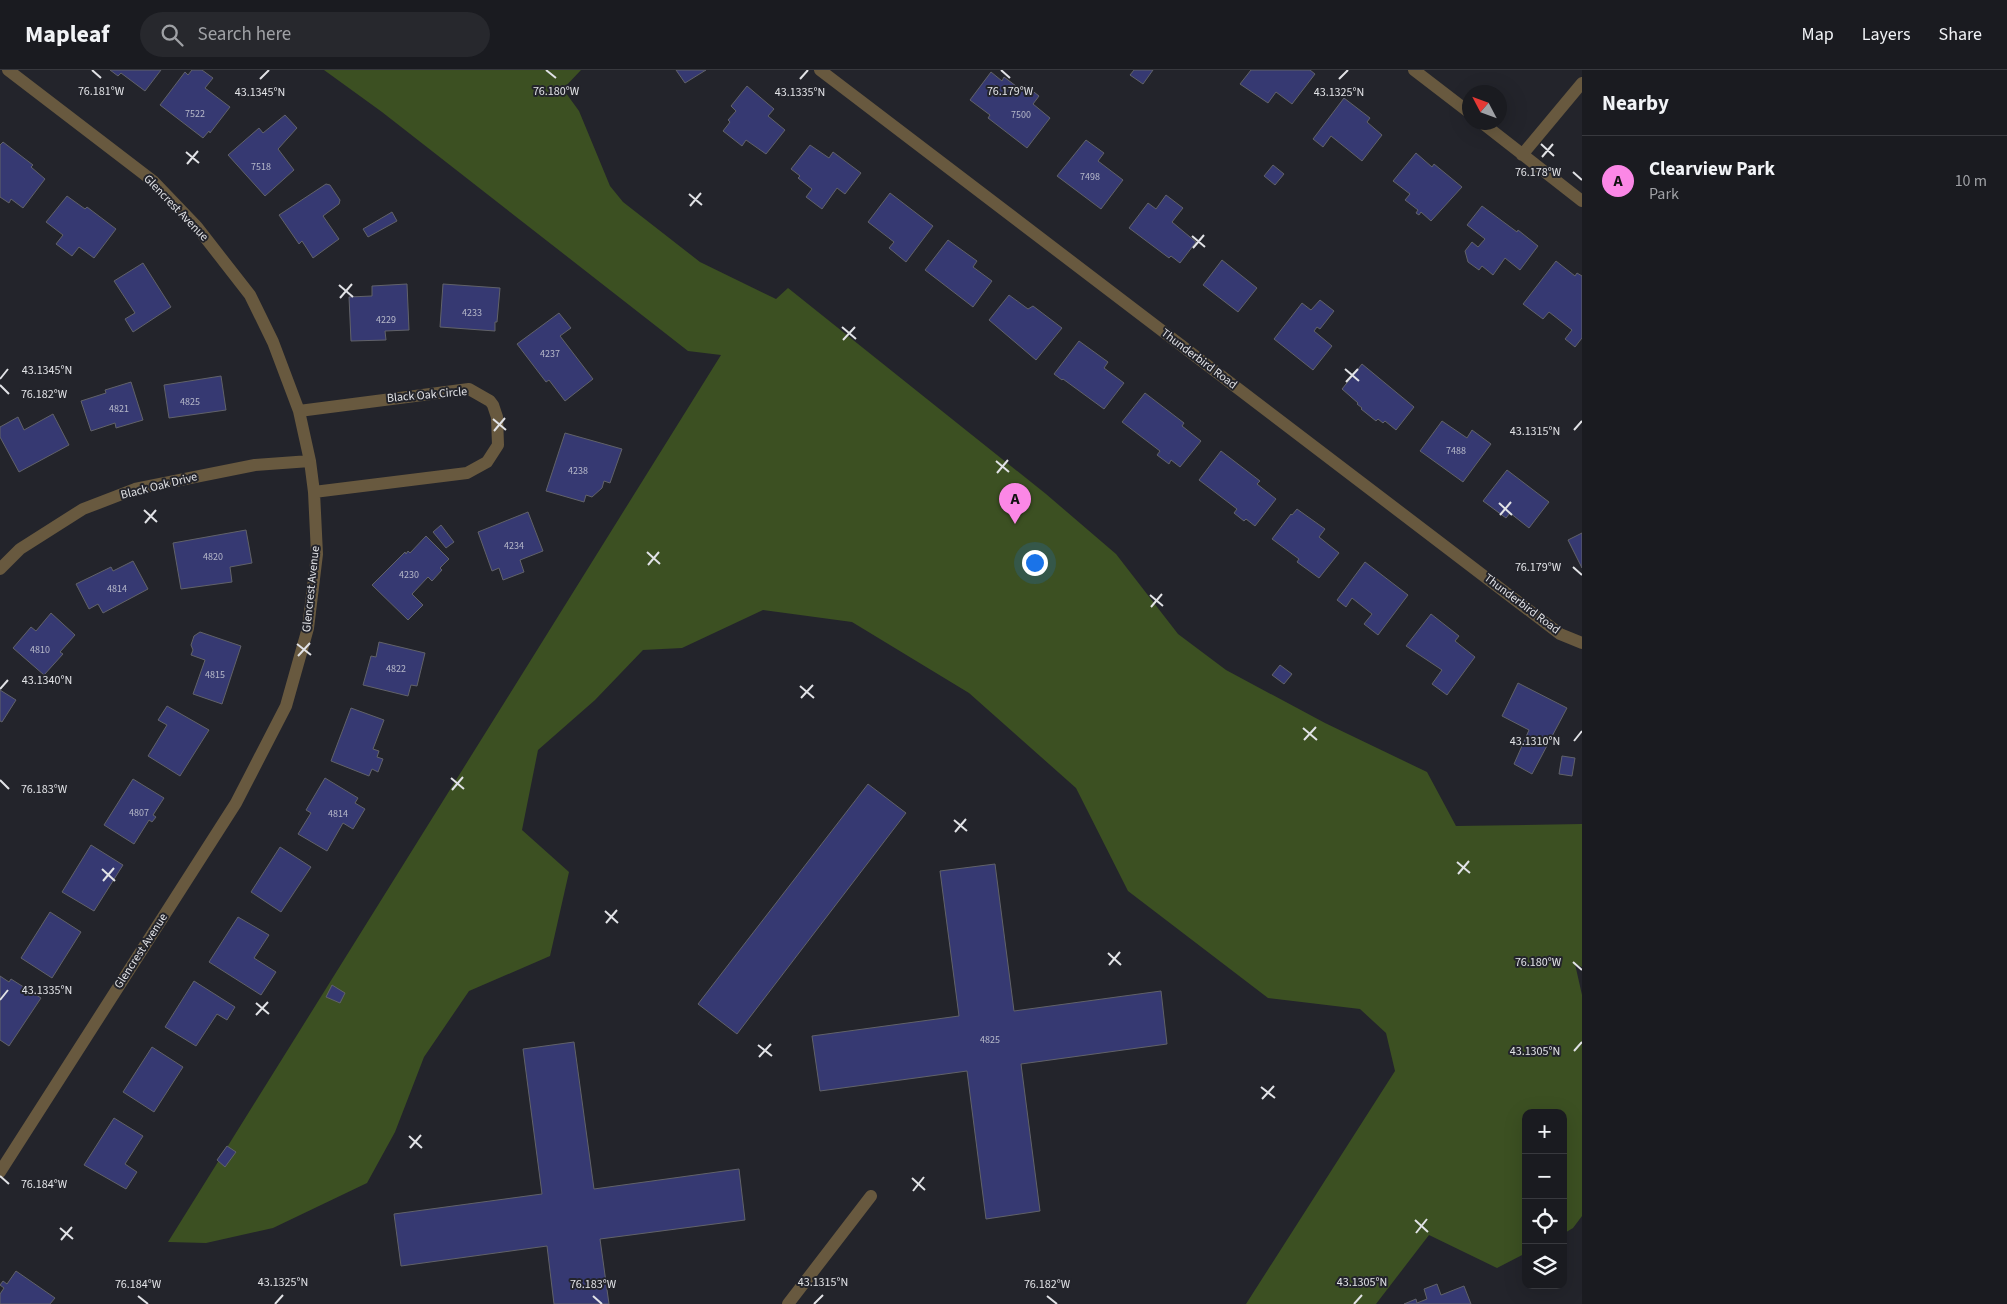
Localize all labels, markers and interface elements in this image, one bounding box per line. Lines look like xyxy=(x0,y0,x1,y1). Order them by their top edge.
search box xyxy=(140,12,490,57)
text: Mapleaf xyxy=(25,17,110,52)
icon: search xyxy=(158,21,186,49)
text: Search here xyxy=(198,21,291,48)
text: Map xyxy=(1802,22,1834,47)
text: Layers xyxy=(1862,22,1911,47)
text: Share xyxy=(1939,22,1982,47)
text: 76.181°W xyxy=(78,83,125,100)
text: 76.180°W xyxy=(533,83,580,100)
text: 76.179°W xyxy=(987,83,1034,100)
text: 43.1345°N xyxy=(235,84,285,101)
text: 43.1335°N xyxy=(775,84,825,101)
text: 43.1325°N xyxy=(1314,84,1364,101)
north arrow xyxy=(1462,85,1507,130)
text: Nearby xyxy=(1602,88,1669,118)
house number: 7522 xyxy=(185,107,205,121)
house number: 7500 xyxy=(1011,108,1031,122)
text: Clearview Park xyxy=(1649,156,1775,183)
house number: 7518 xyxy=(251,160,271,174)
text: 76.178°W xyxy=(1515,164,1562,181)
house number: 7498 xyxy=(1080,170,1100,184)
text: A xyxy=(1613,170,1623,192)
text: 10 m xyxy=(1955,170,1987,192)
street label: Glencrest Avenue xyxy=(140,171,212,245)
text: Park xyxy=(1649,183,1679,205)
house number: 4233 xyxy=(462,306,482,320)
house number: 4229 xyxy=(376,313,396,327)
street label: Thunderbird Road xyxy=(1157,325,1241,393)
house number: 4237 xyxy=(540,347,560,361)
text: 43.1345°N xyxy=(22,362,72,379)
street label: Black Oak Circle xyxy=(386,383,468,407)
text: 76.182°W xyxy=(21,386,68,403)
house number: 4825 xyxy=(180,395,200,409)
house number: 4821 xyxy=(109,402,129,416)
text: 43.1315°N xyxy=(1510,423,1560,440)
house number: 7488 xyxy=(1446,444,1466,458)
house number: 4238 xyxy=(568,464,588,478)
street label: Black Oak Drive xyxy=(119,468,199,504)
pin: A xyxy=(999,483,1031,524)
house number: 4234 xyxy=(504,539,524,553)
street label: Glencrest Avenue xyxy=(298,545,324,633)
house number: 4820 xyxy=(203,550,223,564)
your location xyxy=(1022,550,1048,576)
text: 76.179°W xyxy=(1515,559,1562,576)
house number: 4230 xyxy=(399,568,419,582)
street label: Thunderbird Road xyxy=(1480,570,1564,638)
house number: 4814 xyxy=(107,582,127,596)
house number: 4810 xyxy=(30,643,50,657)
house number: 4822 xyxy=(386,662,406,676)
house number: 4815 xyxy=(205,668,225,682)
text: 43.1340°N xyxy=(22,672,72,689)
text: 43.1310°N xyxy=(1510,733,1560,750)
text: 76.183°W xyxy=(21,781,68,798)
house number: 4807 xyxy=(129,806,149,820)
house number: 4814 xyxy=(328,807,348,821)
street label: Glencrest Avenue xyxy=(110,910,172,992)
text: 76.180°W xyxy=(1515,954,1562,971)
text: 43.1335°N xyxy=(22,982,72,999)
house number: 4825 xyxy=(980,1033,1000,1047)
text: 43.1305°N xyxy=(1510,1043,1560,1060)
map controls xyxy=(1522,1109,1567,1289)
button: + xyxy=(1522,1109,1567,1154)
button: − xyxy=(1522,1154,1567,1199)
text: 76.184°W xyxy=(21,1176,68,1193)
button: locate xyxy=(1522,1199,1567,1244)
button: layers xyxy=(1522,1244,1567,1289)
text: 43.1325°N xyxy=(258,1274,308,1291)
text: 43.1315°N xyxy=(798,1274,848,1291)
text: 43.1305°N xyxy=(1337,1274,1387,1291)
text: 76.184°W xyxy=(115,1276,162,1293)
text: 76.183°W xyxy=(570,1276,617,1293)
text: 76.182°W xyxy=(1024,1276,1071,1293)

